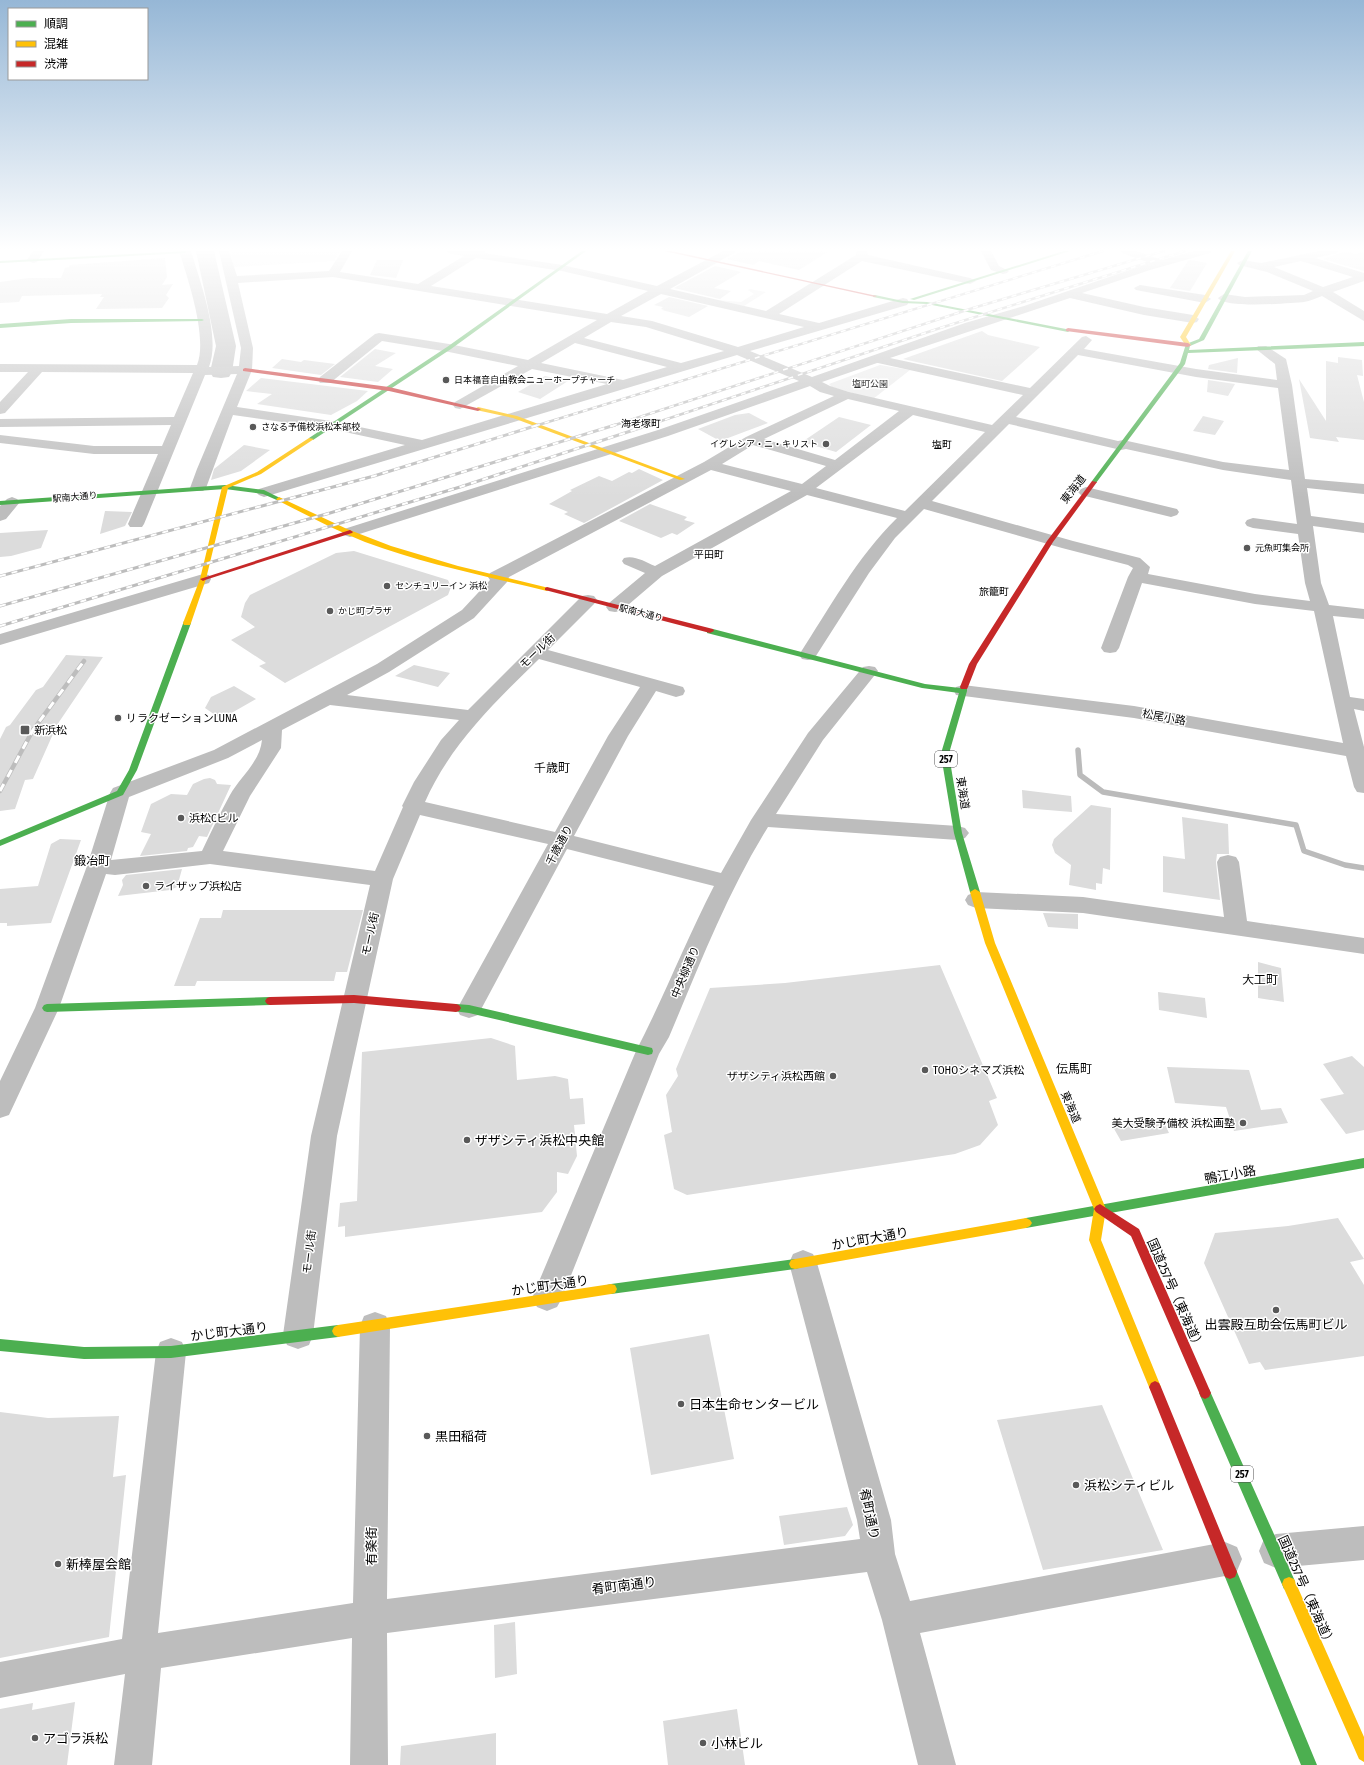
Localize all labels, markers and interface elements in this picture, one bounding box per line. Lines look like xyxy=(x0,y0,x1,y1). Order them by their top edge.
legend xyxy=(8,8,148,80)
text: 順調 xyxy=(44,17,68,31)
text: 混雑 xyxy=(44,37,68,51)
text: 渋滞 xyxy=(44,57,68,71)
marker: 日本福音自由教会ニューホープチャーチ xyxy=(441,375,451,385)
place label: 日本福音自由教会ニューホープチャーチ xyxy=(454,375,615,385)
park label: 塩町公園 xyxy=(852,378,888,389)
district label: 海老塚町 xyxy=(621,418,661,430)
marker: さなる予備校浜松本部校 xyxy=(248,422,258,432)
place label: さなる予備校浜松本部校 xyxy=(261,422,360,432)
place label: イグレシア・ニ・キリスト xyxy=(710,439,818,449)
marker: イグレシア・ニ・キリスト xyxy=(821,439,831,449)
district label: 塩町 xyxy=(932,439,952,451)
street label: 東海道 xyxy=(1058,472,1089,506)
street label: 駅南大通り xyxy=(52,490,98,504)
marker: 元魚町集会所 xyxy=(1242,543,1252,553)
place label: 元魚町集会所 xyxy=(1255,543,1309,553)
district label: 平田町 xyxy=(694,549,724,561)
marker: センチュリーイン 浜松 xyxy=(382,581,392,591)
place label: センチュリーイン 浜松 xyxy=(395,581,487,591)
district label: 旅籠町 xyxy=(979,586,1009,598)
street label: 駅南大通り xyxy=(618,603,664,623)
marker: かじ町プラザ xyxy=(325,606,335,616)
place label: かじ町プラザ xyxy=(338,606,392,616)
street label: モール街 xyxy=(517,631,558,671)
street label: 松尾小路 xyxy=(1141,707,1187,728)
place label: リラクゼーションLUNA xyxy=(126,712,238,725)
marker: リラクゼーションLUNA xyxy=(113,713,123,723)
marker: 新浜松 xyxy=(19,724,31,736)
place label: 新浜松 xyxy=(34,724,67,737)
road number: 257 xyxy=(935,751,957,767)
district label: 千歳町 xyxy=(534,761,570,775)
street label: 東海道 xyxy=(954,776,972,810)
place label: 浜松Cビル xyxy=(189,812,239,825)
marker: 浜松Cビル xyxy=(176,813,186,823)
street label: 千歳通り xyxy=(543,823,576,868)
district label: 鍛冶町 xyxy=(74,854,110,868)
place label: ライザップ浜松店 xyxy=(154,880,242,893)
marker: ライザップ浜松店 xyxy=(141,881,151,891)
street label: モール街 xyxy=(360,911,381,957)
street label: 中央柳通り xyxy=(669,944,702,1000)
district label: 大工町 xyxy=(1242,973,1278,987)
district label: 伝馬町 xyxy=(1056,1062,1092,1076)
place label: TOHOシネマズ浜松 xyxy=(933,1064,1024,1077)
marker: TOHOシネマズ浜松 xyxy=(920,1065,930,1075)
place label: ザザシティ浜松西館 xyxy=(727,1070,825,1083)
marker: ザザシティ浜松西館 xyxy=(828,1071,838,1081)
street label: 東海道 xyxy=(1058,1089,1083,1125)
place label: 美大受験予備校 浜松画塾 xyxy=(1111,1117,1235,1130)
marker: 美大受験予備校 浜松画塾 xyxy=(1238,1118,1248,1128)
place label: ザザシティ浜松中央館 xyxy=(475,1133,604,1148)
marker: ザザシティ浜松中央館 xyxy=(462,1135,472,1145)
street label: 鴨江小路 xyxy=(1203,1163,1257,1186)
street label: かじ町大通り xyxy=(830,1224,910,1253)
street label: モール街 xyxy=(300,1229,319,1275)
street label: 国道257号（東海道） xyxy=(1144,1236,1207,1352)
street label: かじ町大通り xyxy=(510,1273,590,1298)
marker: 出雲殿互助会伝馬町ビル xyxy=(1271,1305,1281,1315)
place label: 出雲殿互助会伝馬町ビル xyxy=(1204,1317,1348,1332)
street label: かじ町大通り xyxy=(189,1319,269,1344)
place label: 日本生命センタービル xyxy=(689,1397,819,1412)
marker: 日本生命センタービル xyxy=(676,1399,686,1409)
place label: 黒田稲荷 xyxy=(435,1429,487,1444)
marker: 黒田稲荷 xyxy=(422,1431,432,1441)
road number: 257 xyxy=(1231,1466,1253,1482)
place label: 浜松シティビル xyxy=(1084,1478,1174,1493)
marker: 浜松シティビル xyxy=(1071,1480,1081,1490)
street label: 肴町通り xyxy=(857,1487,882,1541)
street label: 有楽街 xyxy=(364,1526,379,1566)
street label: 国道257号（東海道） xyxy=(1275,1533,1338,1649)
place label: 新棒屋会館 xyxy=(66,1557,131,1572)
marker: 新棒屋会館 xyxy=(53,1559,63,1569)
street label: 肴町南通り xyxy=(591,1574,657,1597)
place label: アゴラ浜松 xyxy=(43,1731,108,1746)
marker: アゴラ浜松 xyxy=(30,1733,40,1743)
place label: 小林ビル xyxy=(711,1736,763,1751)
marker: 小林ビル xyxy=(698,1738,708,1748)

